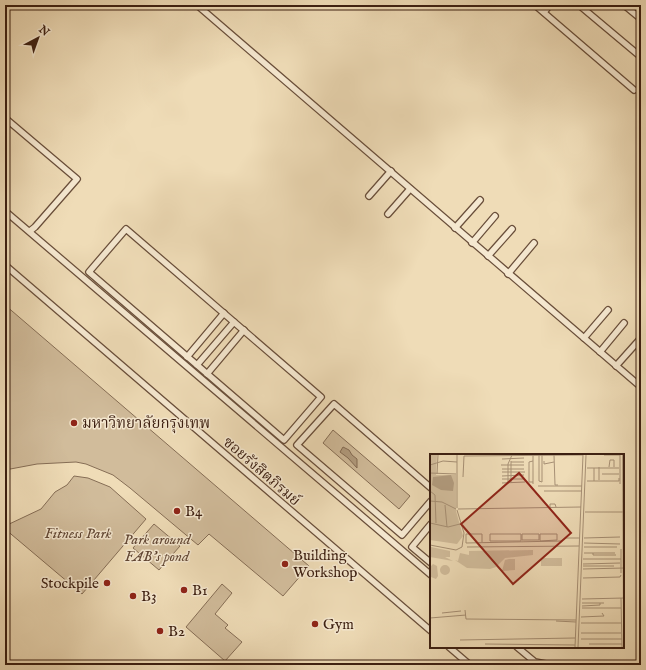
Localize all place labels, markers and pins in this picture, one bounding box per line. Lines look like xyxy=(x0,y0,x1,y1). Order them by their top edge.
place label: มหาวิทยาลัยกรุงเทพ xyxy=(82,414,210,434)
marker: มหาวิทยาลัยกรุงเทพ xyxy=(69,418,79,428)
place label: B4 xyxy=(185,502,203,521)
marker: B4 xyxy=(172,506,182,516)
place label: Building Workshop xyxy=(293,546,357,582)
marker: Building Workshop xyxy=(280,559,290,569)
place label: Stockpile xyxy=(41,574,99,593)
marker: Stockpile xyxy=(102,578,112,588)
place label: B1 xyxy=(192,581,208,600)
marker: B1 xyxy=(179,585,189,595)
place label: B3 xyxy=(141,587,157,606)
marker: B3 xyxy=(128,591,138,601)
place label: Gym xyxy=(323,615,354,634)
marker: Gym xyxy=(310,619,320,629)
place label: B2 xyxy=(168,622,185,641)
marker: B2 xyxy=(155,626,165,636)

